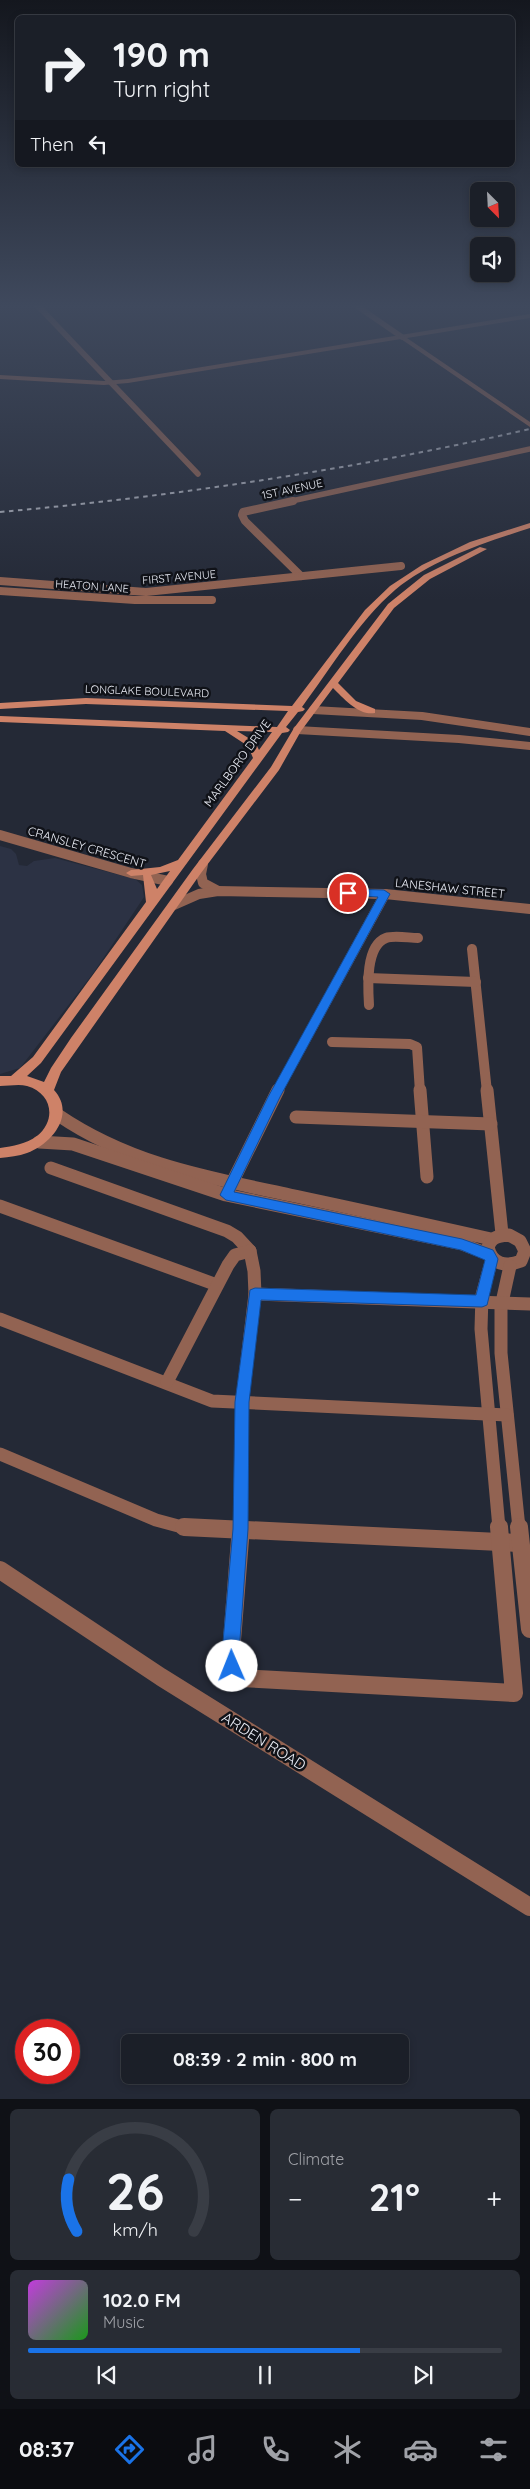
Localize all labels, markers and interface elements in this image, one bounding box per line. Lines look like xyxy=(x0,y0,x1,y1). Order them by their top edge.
text: 190 m xyxy=(113,32,210,76)
icon: right xyxy=(30,35,95,100)
text: Turn right xyxy=(113,75,210,103)
icon: left xyxy=(84,130,112,158)
text: Then xyxy=(30,132,74,156)
north arrow xyxy=(470,182,515,228)
map controls xyxy=(470,182,515,282)
button: sound xyxy=(470,237,515,282)
street label: 1ST AVENUE xyxy=(260,476,324,502)
street label: FIRST AVENUE xyxy=(142,567,216,587)
street label: HEATON LANE xyxy=(55,576,129,596)
street label: LONGLAKE BOULEVARD xyxy=(85,682,209,700)
street label: MARLBORO DRIVE xyxy=(200,716,274,809)
street label: CRANSLEY CRESCENT xyxy=(26,823,148,871)
pin xyxy=(327,872,369,914)
street label: LANESHAW STREET xyxy=(394,875,506,901)
icon: arrive xyxy=(334,879,362,907)
position arrow xyxy=(205,1639,257,1691)
street label: ARDEN ROAD xyxy=(218,1708,310,1775)
speed limit sign: 30 xyxy=(15,2019,80,2084)
text: 08:39 · 2 min · 800 m xyxy=(173,2047,357,2071)
text: Climate xyxy=(288,2149,344,2169)
text: 26 xyxy=(106,2158,164,2223)
text: 21° xyxy=(369,2173,420,2221)
text: − xyxy=(288,2181,303,2216)
text: + xyxy=(486,2181,502,2216)
text: km/h xyxy=(112,2218,158,2240)
text: 102.0 FM xyxy=(103,2288,181,2312)
text: Music xyxy=(103,2312,145,2332)
icon: previous xyxy=(93,2361,121,2389)
icon: pause xyxy=(251,2361,279,2389)
icon: next xyxy=(409,2361,437,2389)
icon: directions xyxy=(112,2432,147,2467)
icon: music xyxy=(185,2432,220,2467)
icon: phone xyxy=(258,2432,293,2467)
icon: climate xyxy=(330,2432,365,2467)
icon: car xyxy=(403,2432,438,2467)
icon: filters xyxy=(476,2432,511,2467)
text: 08:37 xyxy=(19,2435,74,2463)

